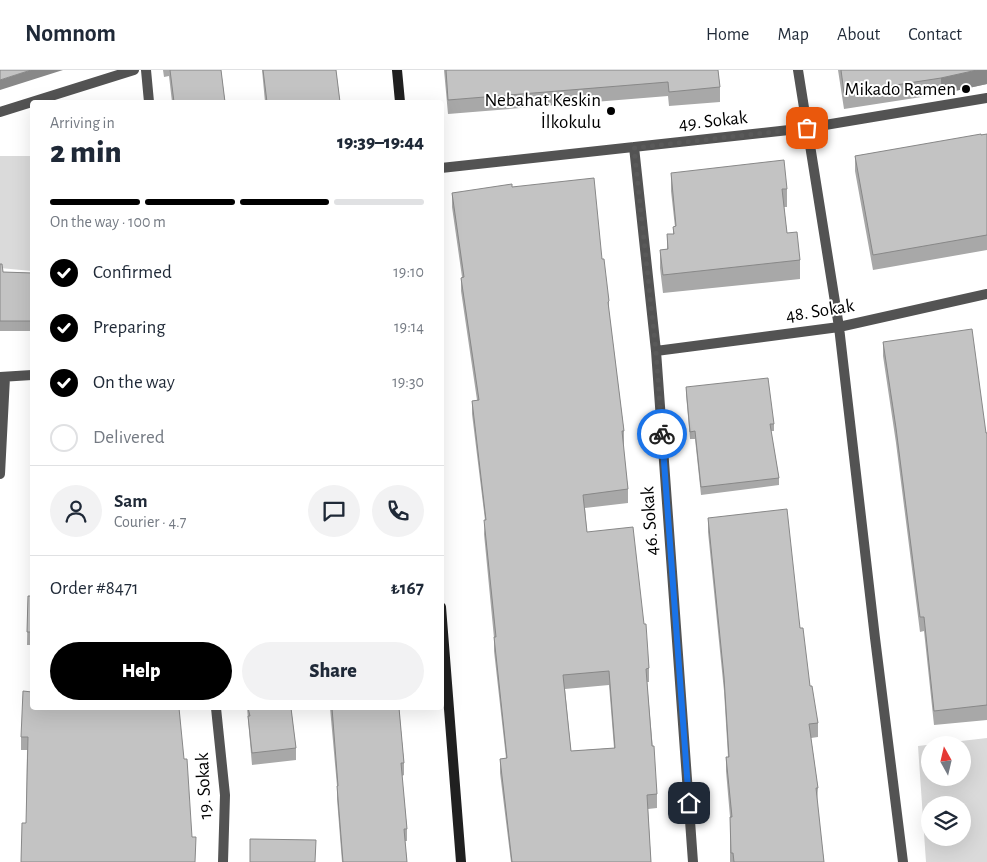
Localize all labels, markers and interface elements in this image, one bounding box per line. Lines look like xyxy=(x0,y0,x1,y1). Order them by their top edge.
text: Nomnom xyxy=(25,22,116,46)
text: Home xyxy=(706,26,749,44)
text: Map xyxy=(777,26,809,44)
text: About xyxy=(837,26,880,44)
text: Contact xyxy=(908,26,962,44)
place label: Mikado Ramen xyxy=(845,80,956,99)
marker: Mikado Ramen xyxy=(960,83,972,95)
place label: Nebahat Keskin İlkokulu xyxy=(484,91,601,132)
marker: Nebahat Keskin İlkokulu xyxy=(605,105,617,117)
pin xyxy=(786,107,828,149)
street label: 49. Sokak xyxy=(678,108,749,134)
icon: bag xyxy=(793,114,821,142)
text: Arriving in xyxy=(50,115,115,131)
text: 19:39–19:44 xyxy=(337,133,424,152)
text: 2 min xyxy=(50,136,122,168)
text: On the way · 100 m xyxy=(50,214,166,230)
icon: check xyxy=(50,259,78,287)
text: Confirmed xyxy=(93,263,172,282)
text: 19:10 xyxy=(393,264,424,280)
street label: 48. Sokak xyxy=(784,296,856,326)
icon: check xyxy=(50,314,78,342)
text: Preparing xyxy=(93,318,166,337)
text: 19:14 xyxy=(394,319,424,335)
icon: check xyxy=(50,369,78,397)
text: On the way xyxy=(93,373,175,392)
text: 19:30 xyxy=(392,374,424,390)
courier xyxy=(637,409,687,459)
icon: bike xyxy=(648,420,676,448)
text: Delivered xyxy=(93,428,165,447)
button: person xyxy=(50,485,102,537)
button: chat xyxy=(308,485,360,537)
button: phone xyxy=(372,485,424,537)
street label: 46. Sokak xyxy=(638,485,662,556)
text: Sam xyxy=(114,492,148,511)
text: Courier · 4.7 xyxy=(114,514,186,530)
text: Order #8471 xyxy=(50,579,138,598)
text: ₺167 xyxy=(391,579,424,598)
button: Help xyxy=(50,642,232,700)
button: Share xyxy=(242,642,424,700)
north arrow xyxy=(921,736,971,786)
map controls xyxy=(921,736,971,846)
street label: 19. Sokak xyxy=(193,752,215,820)
pin xyxy=(668,782,710,824)
icon: home xyxy=(675,789,703,817)
button: layers xyxy=(921,796,971,846)

